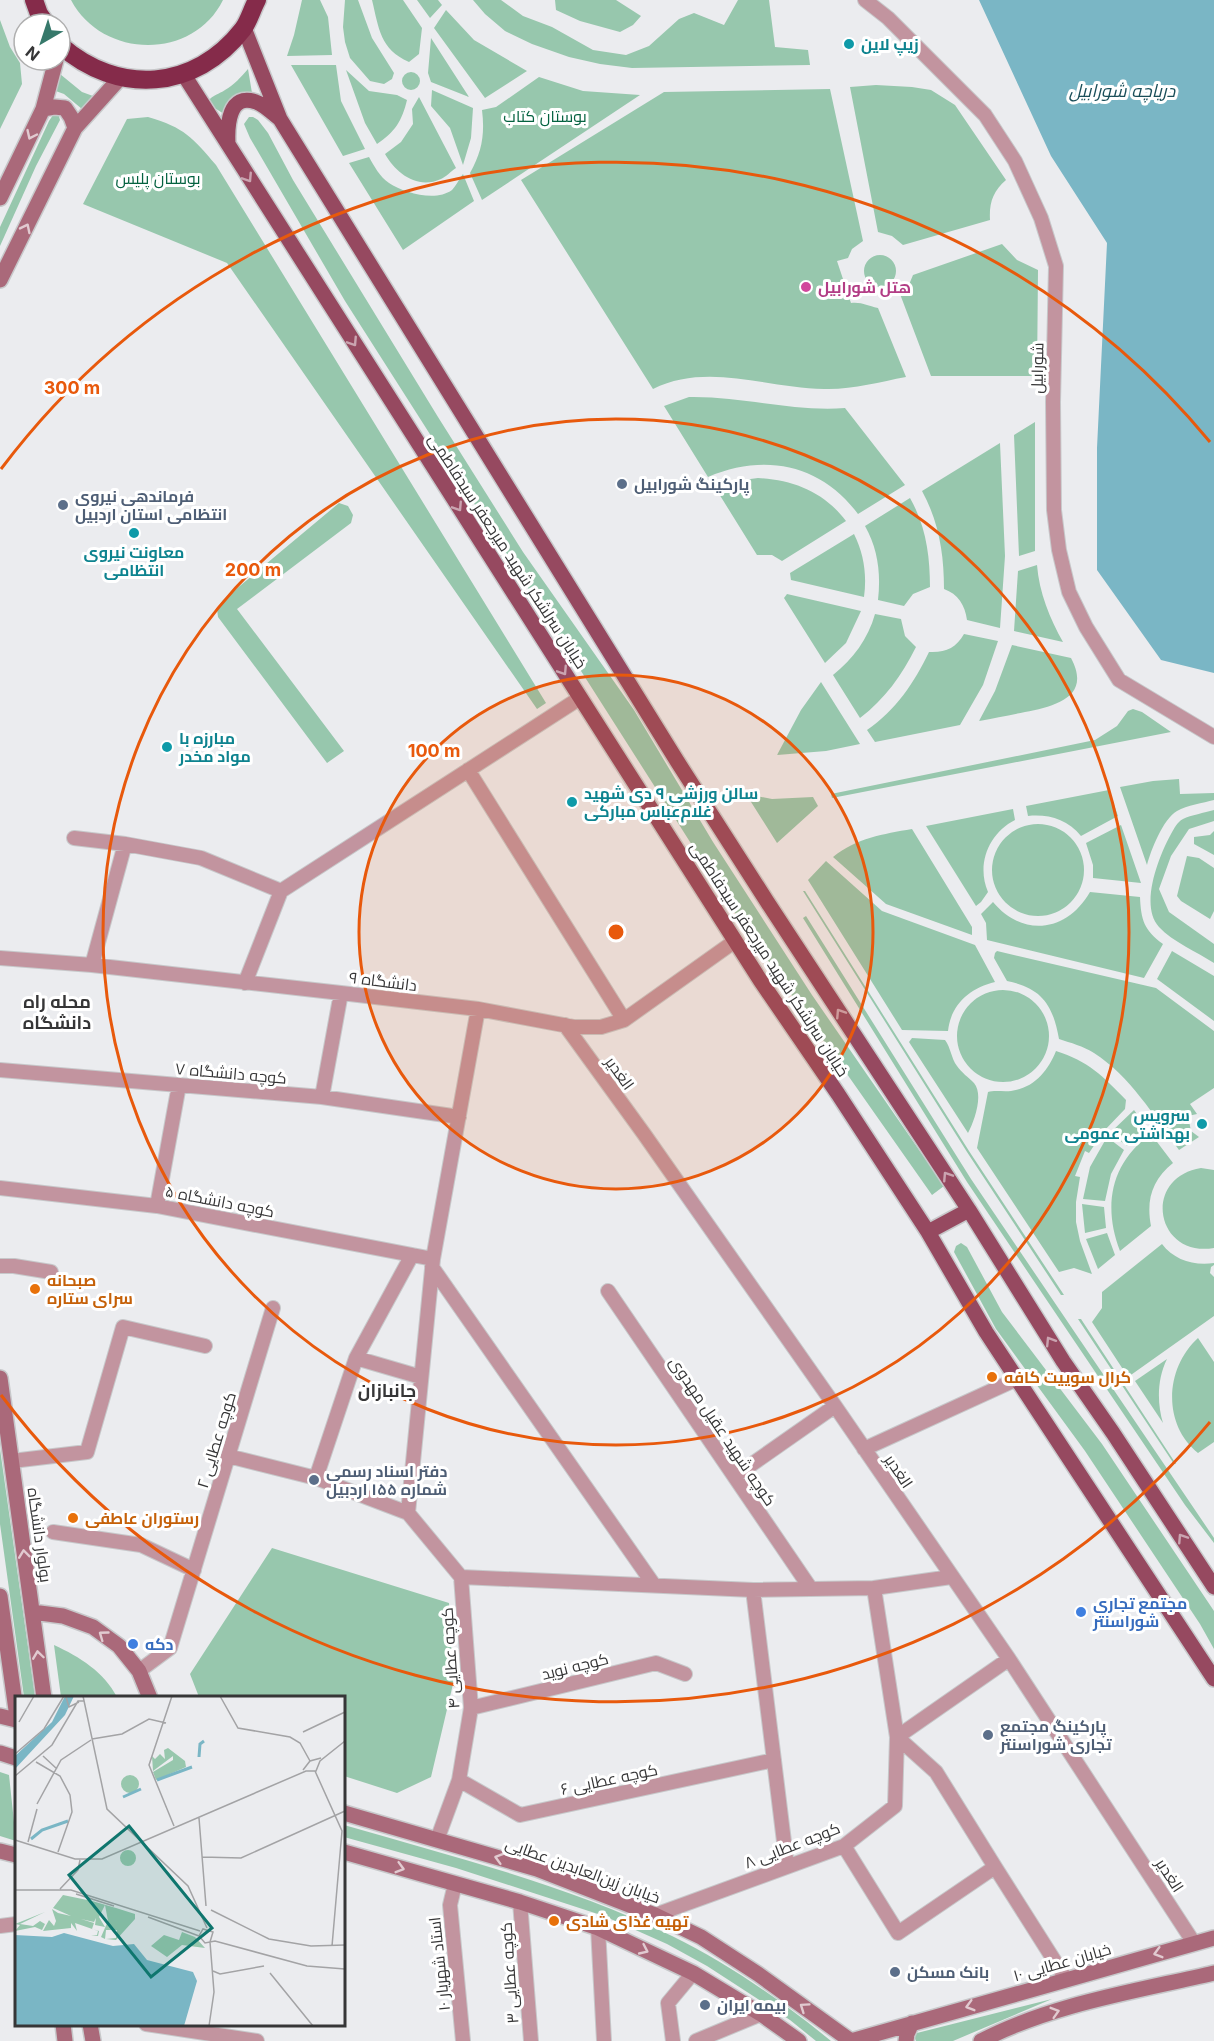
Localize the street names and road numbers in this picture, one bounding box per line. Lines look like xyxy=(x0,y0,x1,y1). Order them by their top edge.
street label: شورابیل xyxy=(1027,342,1048,394)
street label: خیابان سرلشکر شهید میرجعفر سیدفاطمی xyxy=(424,430,592,673)
street label: خیابان سرلشکر شهید میرجعفر سیدفاطمی xyxy=(686,838,854,1081)
street label: دانشگاه ۹ xyxy=(348,967,418,995)
street label: الغدیر xyxy=(601,1052,639,1094)
street label: کوچه دانشگاه ۷ xyxy=(174,1058,288,1090)
street label: کوچه دانشگاه ۵ xyxy=(163,1181,276,1223)
street label: کوچه شهید عقیل مهدوی xyxy=(664,1352,780,1511)
street label: کوچه عطایی ۲ xyxy=(192,1390,242,1491)
street label: الغدیر xyxy=(880,1449,918,1492)
street label: بولوار دانشگاه xyxy=(23,1486,57,1584)
street label: کوچه عطایی ۴ xyxy=(436,1606,466,1709)
street label: کوچه نوید xyxy=(539,1648,611,1686)
street label: کوچه عطایی ۶ xyxy=(559,1759,660,1801)
street label: کوچه عطایی ۸ xyxy=(741,1818,843,1874)
street label: خیابان زین‌العابدین عطایی xyxy=(503,1833,663,1908)
street label: الغدیر xyxy=(1151,1853,1188,1896)
street label: استاد شهریار ۱۰ xyxy=(424,1916,455,2012)
street label: کوچه عطایی ۳ xyxy=(495,1921,525,2024)
street label: خیابان عطایی ۱۰ xyxy=(1011,1939,1113,1986)

